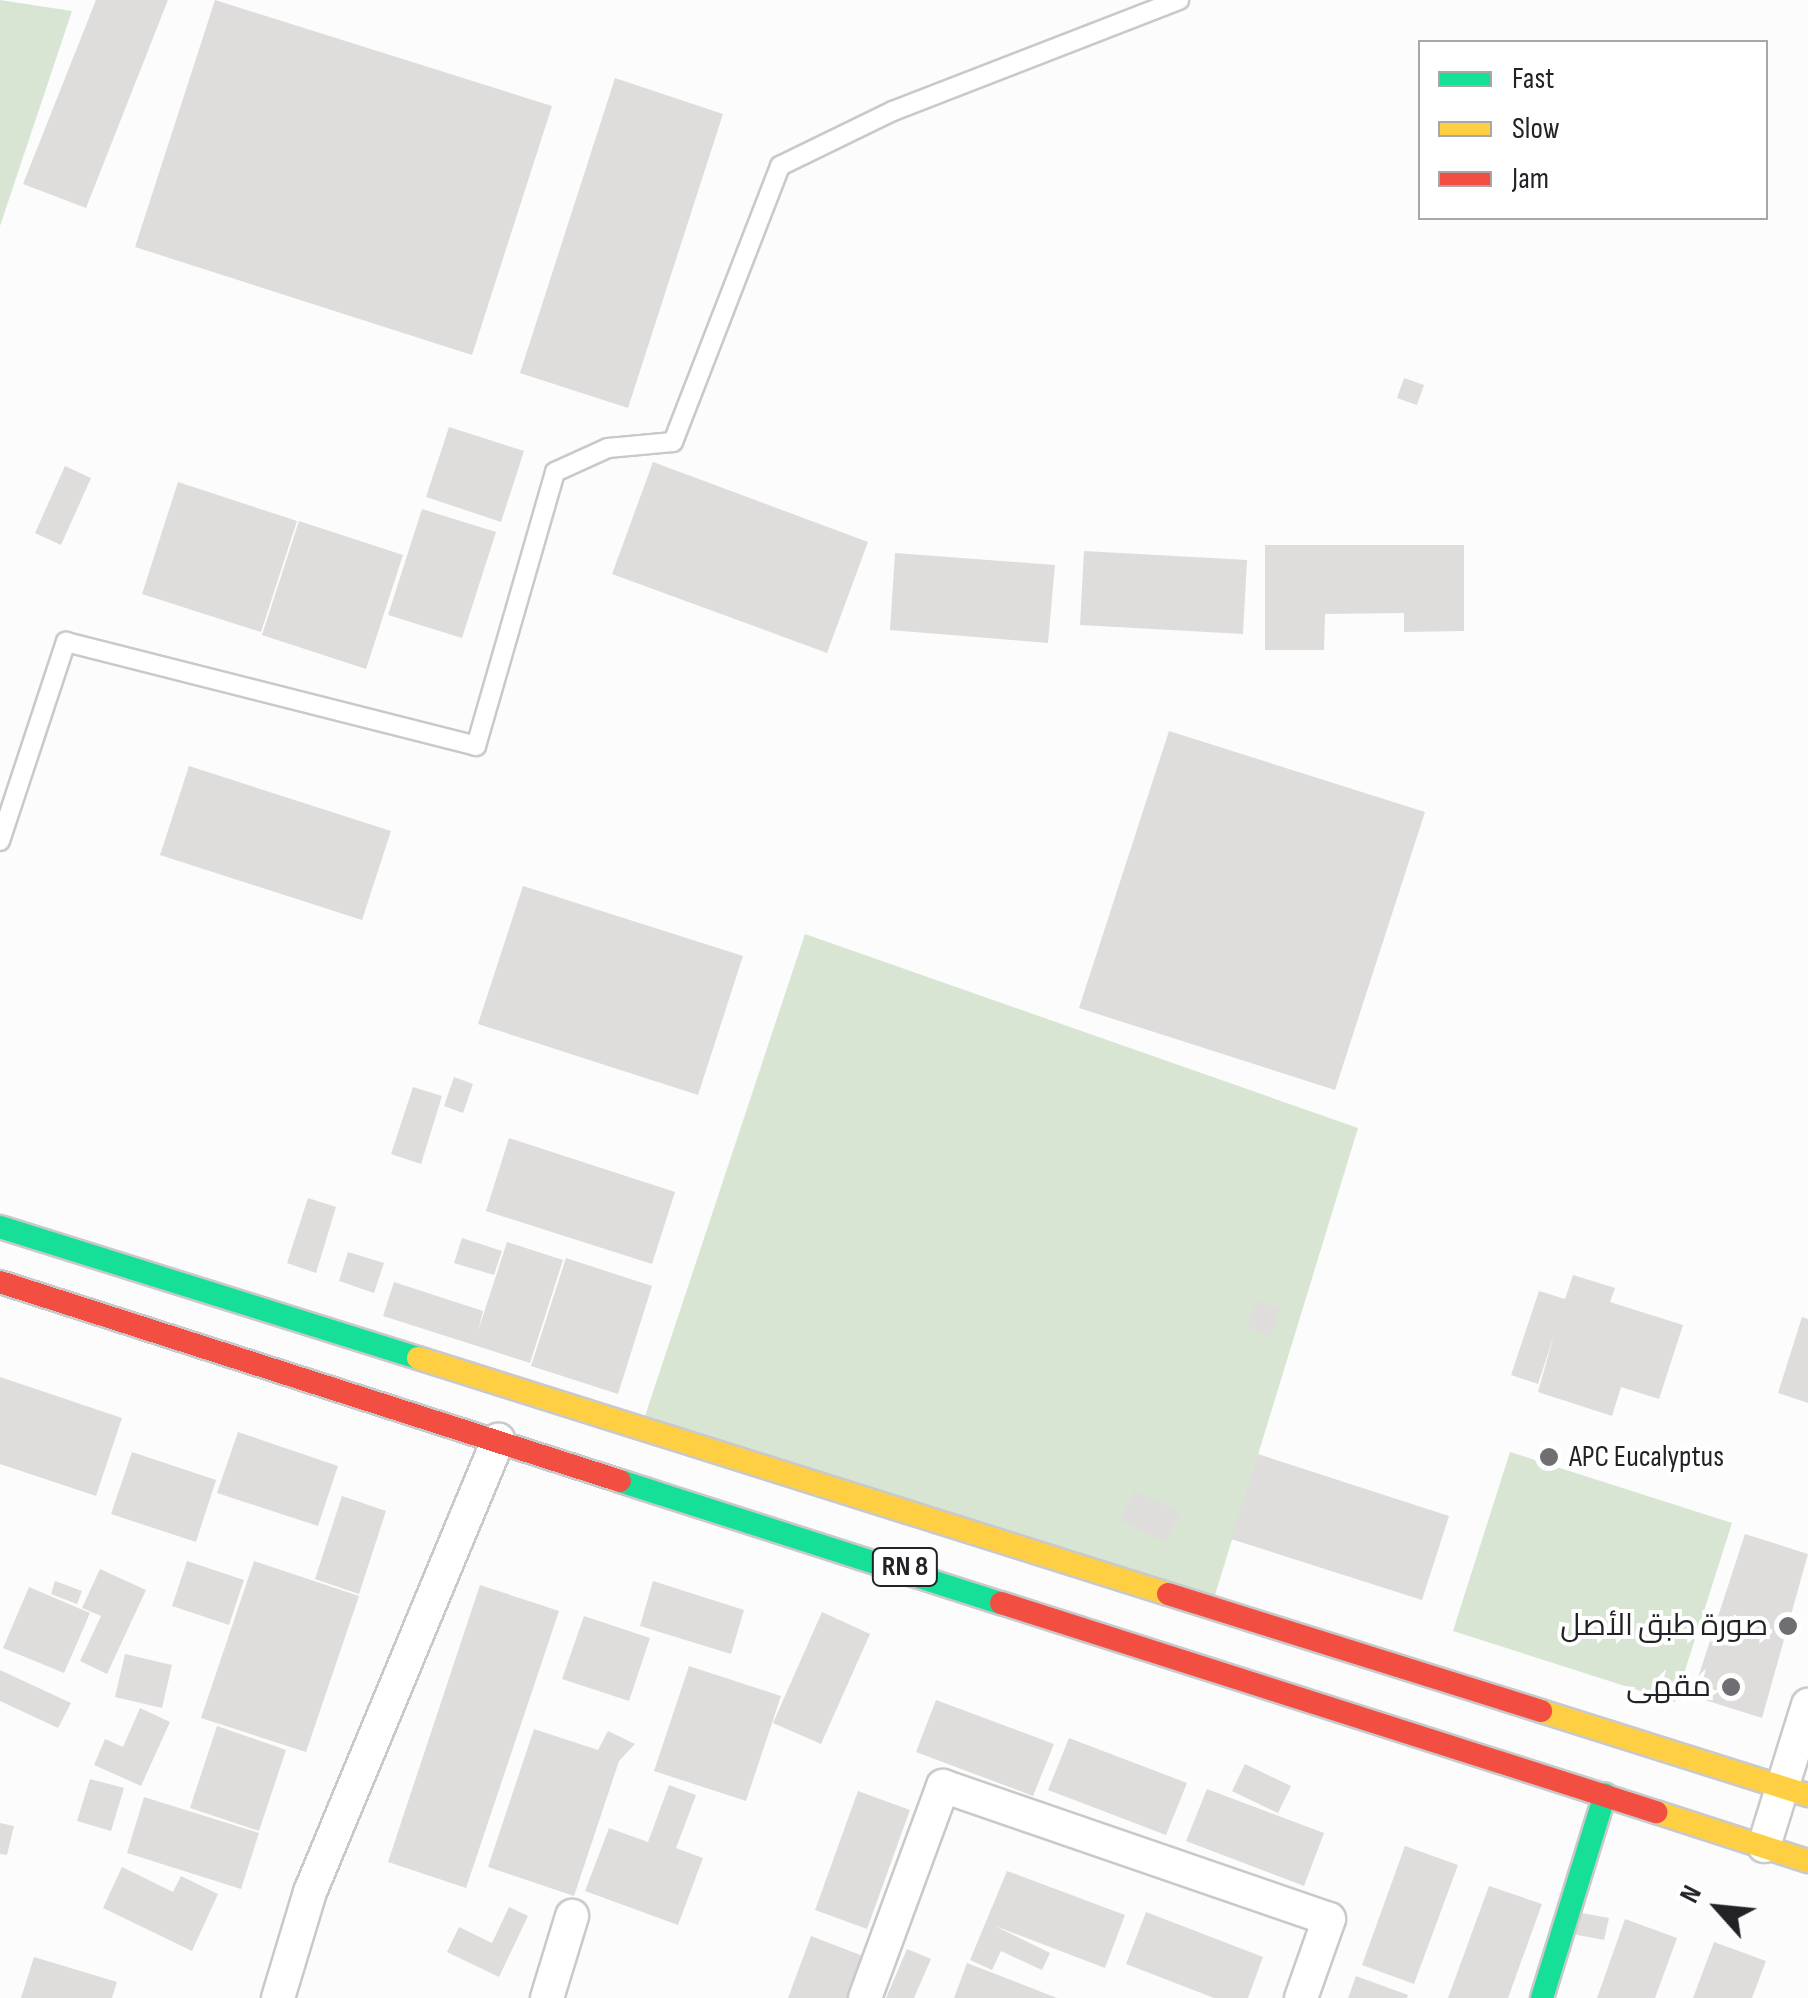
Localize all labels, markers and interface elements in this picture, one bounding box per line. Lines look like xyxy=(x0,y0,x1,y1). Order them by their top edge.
legend xyxy=(1418,40,1768,220)
text: Fast xyxy=(1512,61,1554,97)
text: Slow xyxy=(1512,111,1560,147)
text: Jam xyxy=(1512,161,1549,197)
place label: APC Eucalyptus xyxy=(1569,1439,1724,1475)
marker: APC Eucalyptus xyxy=(1538,1446,1560,1468)
road number: RN 8 xyxy=(870,1544,940,1590)
place label: صورة طبق الأصل xyxy=(1560,1608,1768,1644)
marker: صورة طبق الأصل xyxy=(1777,1615,1799,1637)
place label: مقهى xyxy=(1626,1669,1711,1705)
marker: مقهى xyxy=(1720,1676,1742,1698)
north arrow xyxy=(1668,1858,1768,1958)
text: N xyxy=(1673,1880,1709,1908)

